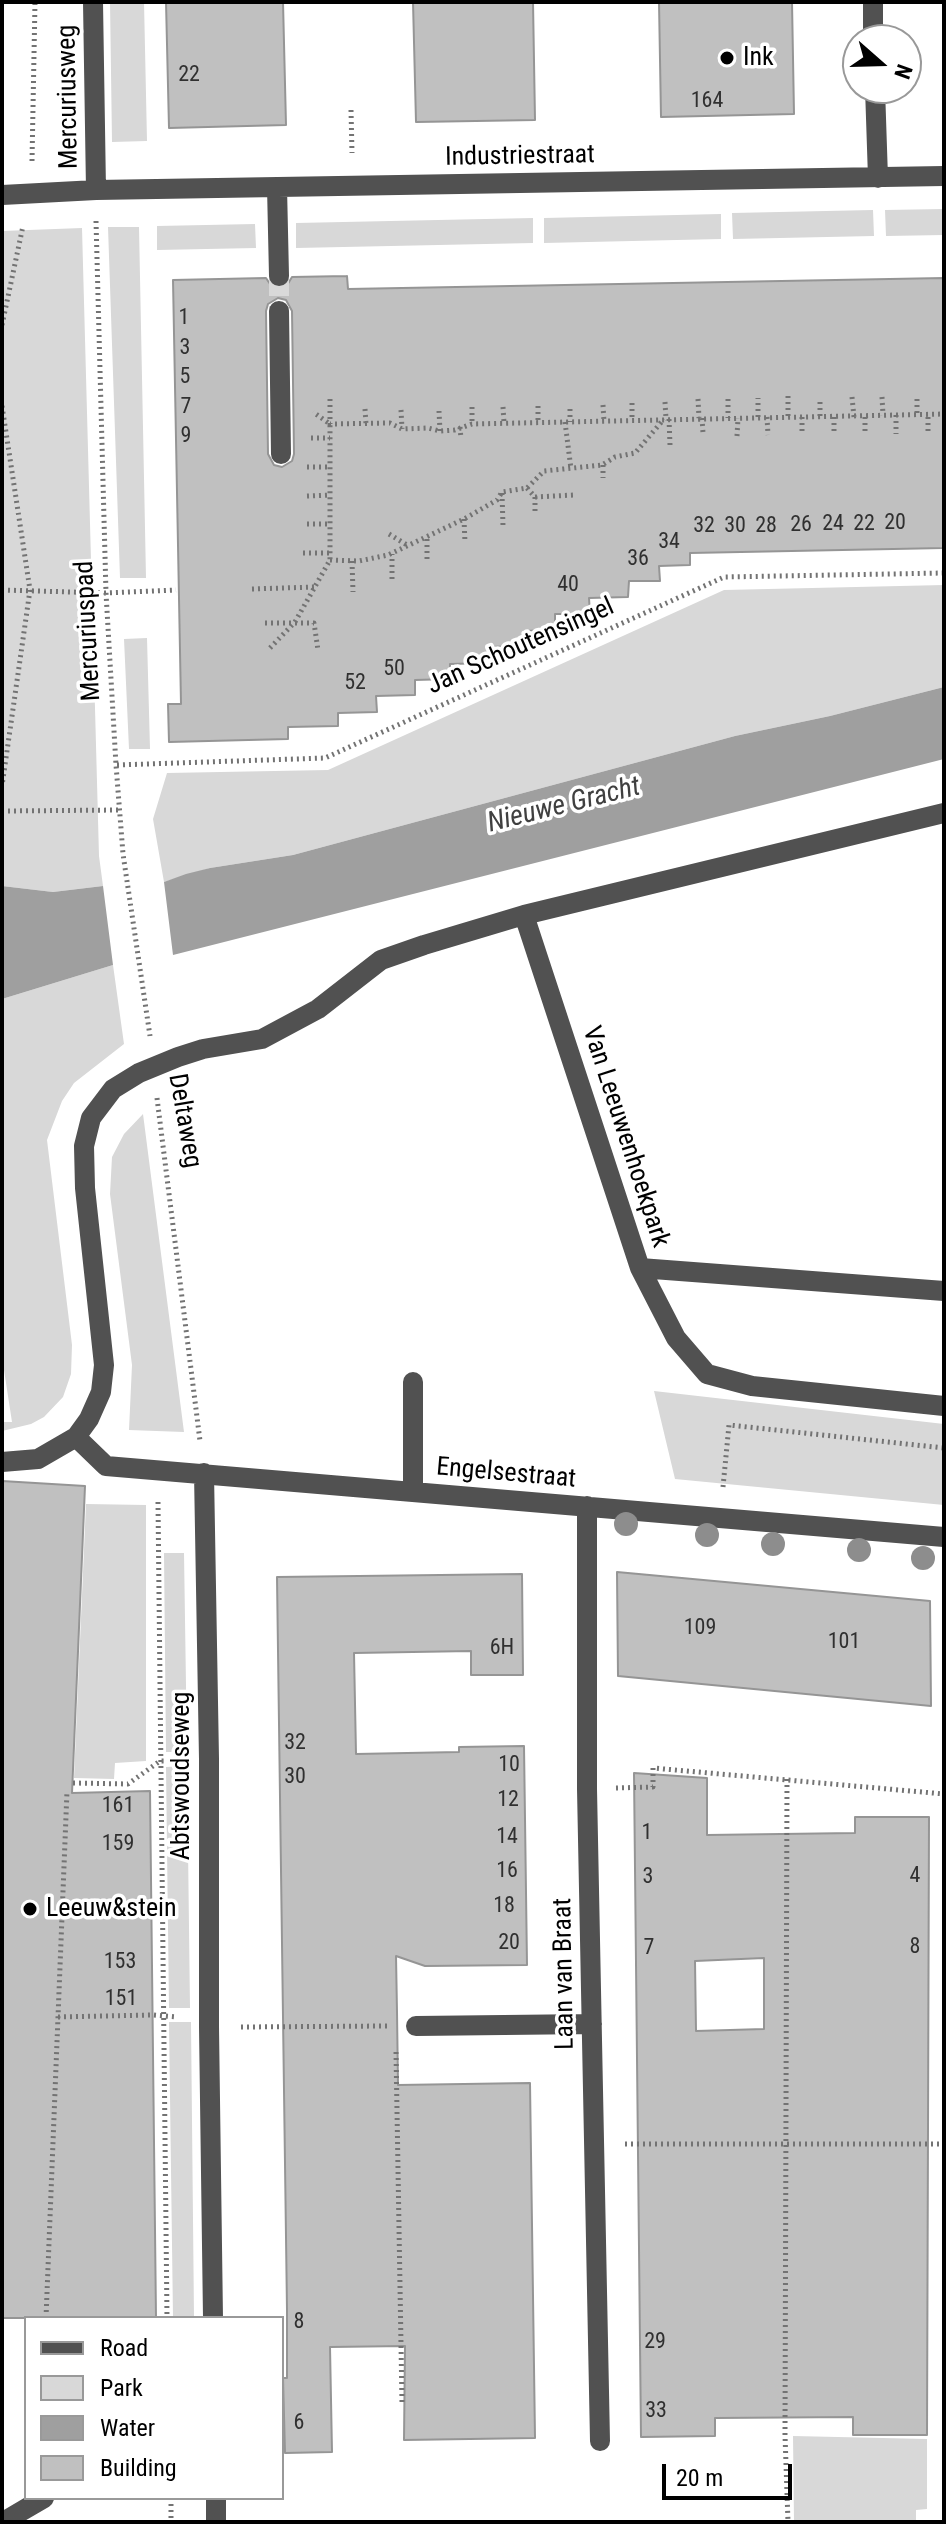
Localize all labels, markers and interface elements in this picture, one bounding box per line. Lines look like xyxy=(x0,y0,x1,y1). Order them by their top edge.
north arrow xyxy=(842,24,922,104)
street label: Mercuriusweg xyxy=(52,25,86,169)
place label: Ink xyxy=(743,42,774,74)
marker: Ink xyxy=(718,49,736,67)
text: N xyxy=(889,61,917,82)
house number: 22 xyxy=(178,62,200,88)
house number: 164 xyxy=(691,88,723,114)
street label: Industriestraat xyxy=(445,140,595,174)
house number: 1 xyxy=(179,305,189,331)
house number: 3 xyxy=(180,335,190,361)
house number: 5 xyxy=(180,364,190,390)
house number: 7 xyxy=(181,394,191,420)
house number: 9 xyxy=(181,423,191,449)
house number: 20 xyxy=(884,510,906,536)
house number: 24 xyxy=(822,511,844,537)
house number: 22 xyxy=(853,511,875,537)
house number: 26 xyxy=(790,512,812,538)
house number: 32 xyxy=(693,513,715,539)
house number: 30 xyxy=(724,513,746,539)
house number: 28 xyxy=(755,513,777,539)
house number: 34 xyxy=(658,529,680,555)
house number: 36 xyxy=(627,546,649,572)
street label: Mercuriuspad xyxy=(70,560,108,702)
house number: 40 xyxy=(557,572,579,598)
street label: Jan Schoutensingel xyxy=(423,592,619,702)
house number: 50 xyxy=(383,656,405,682)
house number: 52 xyxy=(344,670,366,696)
water label: Nieuwe Gracht xyxy=(484,771,644,841)
street label: Van Leeuwenhoekpark xyxy=(575,1023,675,1251)
street label: Deltaweg xyxy=(160,1071,208,1171)
street label: Engelsestraat xyxy=(435,1452,577,1496)
house number: 109 xyxy=(684,1615,716,1641)
house number: 101 xyxy=(828,1629,860,1655)
house number: 6H xyxy=(490,1635,514,1661)
street label: Abtswoudseweg xyxy=(166,1692,198,1860)
house number: 32 xyxy=(284,1730,306,1756)
house number: 10 xyxy=(498,1752,520,1778)
house number: 30 xyxy=(284,1764,306,1790)
house number: 12 xyxy=(497,1787,519,1813)
house number: 161 xyxy=(102,1793,134,1819)
house number: 1 xyxy=(642,1820,652,1846)
house number: 14 xyxy=(496,1824,518,1850)
house number: 159 xyxy=(102,1831,134,1857)
house number: 16 xyxy=(496,1858,518,1884)
house number: 4 xyxy=(910,1863,920,1889)
house number: 3 xyxy=(643,1864,653,1890)
place label: Leeuw&stein xyxy=(46,1893,177,1925)
house number: 18 xyxy=(493,1893,515,1919)
street label: Laan van Braat xyxy=(548,1898,582,2050)
marker: Leeuw&stein xyxy=(21,1900,39,1918)
house number: 20 xyxy=(498,1930,520,1956)
house number: 8 xyxy=(910,1934,920,1960)
house number: 7 xyxy=(644,1935,654,1961)
house number: 153 xyxy=(104,1949,136,1975)
house number: 151 xyxy=(105,1986,137,2012)
house number: 8 xyxy=(294,2309,304,2335)
legend xyxy=(24,2316,284,2500)
house number: 29 xyxy=(644,2329,666,2355)
text: Road xyxy=(100,2334,148,2362)
text: Park xyxy=(100,2374,143,2402)
house number: 33 xyxy=(645,2398,667,2424)
house number: 6 xyxy=(294,2410,304,2436)
text: Water xyxy=(100,2414,155,2442)
scale bar xyxy=(666,2448,796,2498)
text: Building xyxy=(100,2454,177,2482)
text: 20 m xyxy=(676,2464,723,2492)

